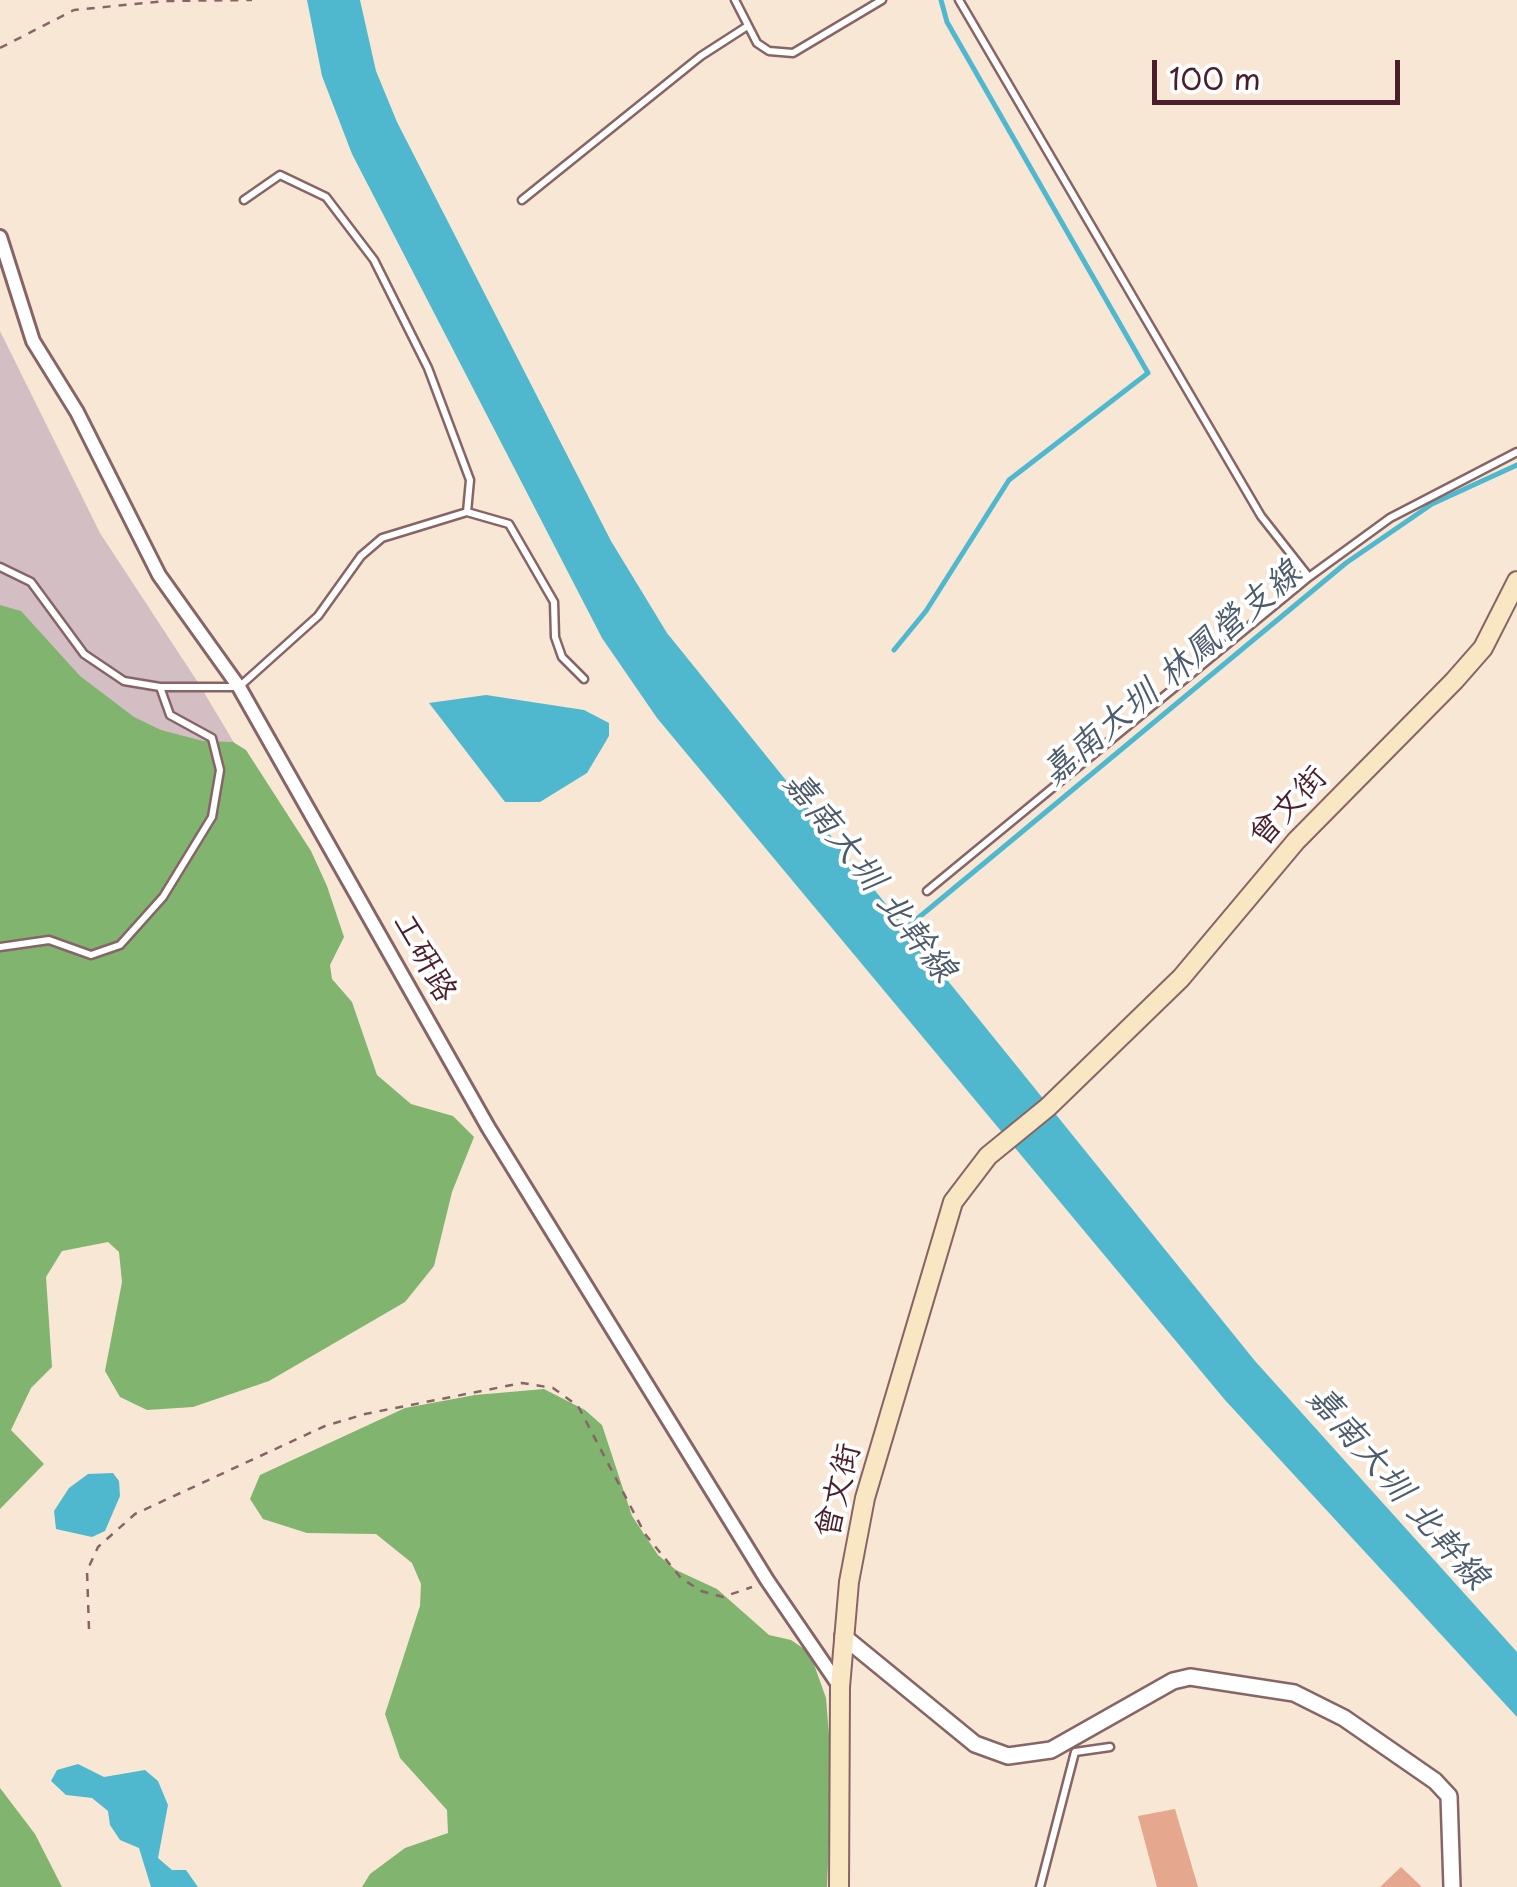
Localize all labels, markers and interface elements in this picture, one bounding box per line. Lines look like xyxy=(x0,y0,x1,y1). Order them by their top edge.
scale bar xyxy=(1157,40,1404,102)
text: 100 m xyxy=(1169,55,1261,100)
water label: 嘉南大圳 林鳳營支線 xyxy=(1033,553,1311,795)
street label: 曾文街 xyxy=(1242,759,1336,855)
water label: 嘉南大圳 北幹線 xyxy=(774,763,964,991)
street label: 工研路 xyxy=(384,907,464,1009)
water label: 嘉南大圳 北幹線 xyxy=(1297,1377,1497,1599)
street label: 曾文街 xyxy=(809,1440,869,1542)

